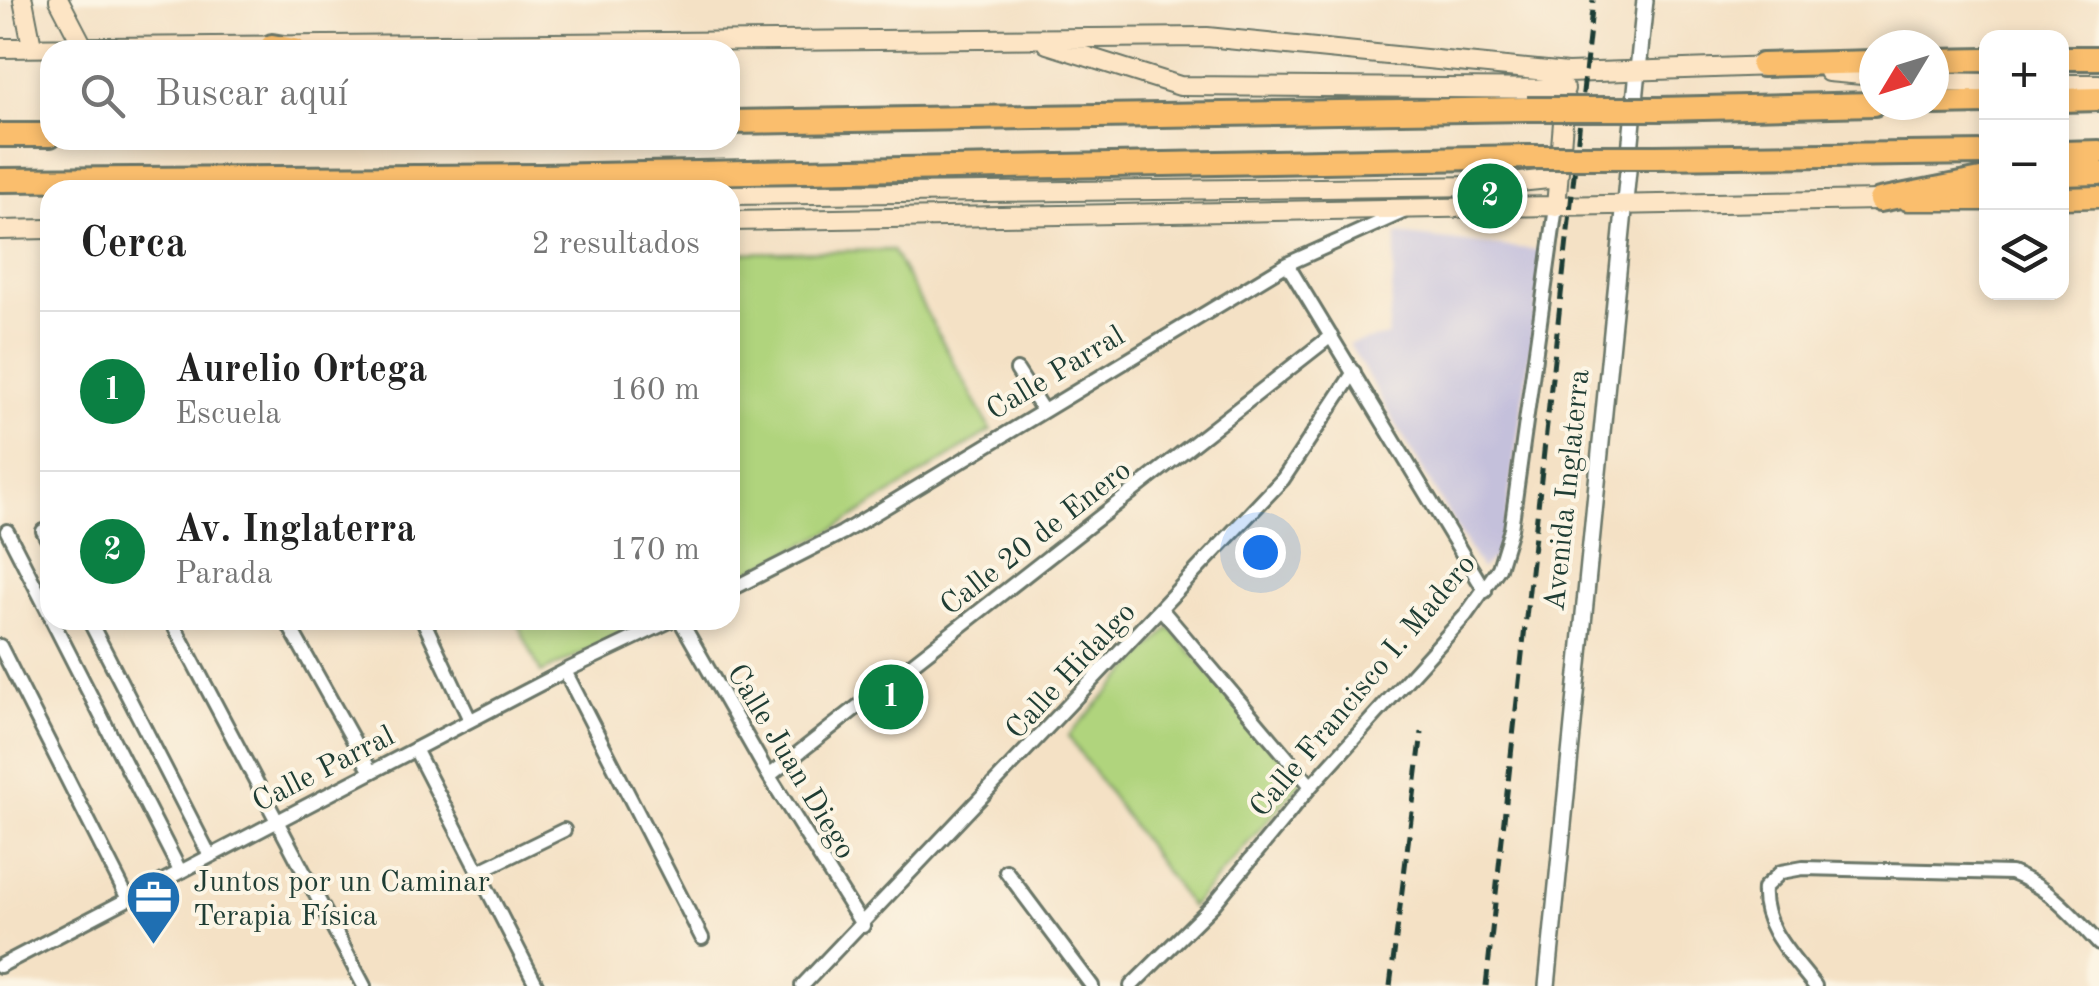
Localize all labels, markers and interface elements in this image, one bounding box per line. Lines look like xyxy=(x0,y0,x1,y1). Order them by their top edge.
north arrow xyxy=(1859,30,1949,120)
map controls xyxy=(1979,30,2069,300)
button: + xyxy=(1979,30,2069,120)
search box xyxy=(40,40,740,150)
icon: search xyxy=(75,68,130,123)
text: Buscar aquí xyxy=(155,76,348,114)
button: − xyxy=(1979,120,2069,210)
pin: 2 xyxy=(1458,158,1522,234)
button: layers xyxy=(1979,210,2069,300)
text: Cerca xyxy=(80,224,187,266)
text: 2 resultados xyxy=(532,229,700,261)
street label: Calle Parral xyxy=(982,321,1130,426)
text: Aurelio Ortega xyxy=(175,352,427,390)
street label: Avenida Inglaterra xyxy=(1540,367,1596,613)
text: 1 xyxy=(103,375,122,407)
text: 160 m xyxy=(610,375,700,407)
text: Escuela xyxy=(175,399,281,431)
street label: Calle 20 de Enero xyxy=(935,455,1137,622)
text: Av. Inglaterra xyxy=(175,512,416,550)
your location xyxy=(1235,527,1286,578)
text: 2 xyxy=(103,535,122,567)
text: 170 m xyxy=(610,535,700,567)
street label: Calle Francisco I. Madero xyxy=(1245,549,1482,823)
text: Parada xyxy=(175,559,273,591)
street label: Calle Hidalgo xyxy=(1001,597,1142,745)
street label: Calle Juan Diego xyxy=(720,659,860,865)
pin: 1 xyxy=(858,660,924,734)
street label: Calle Parral xyxy=(248,721,400,818)
office icon: Juntos por un Caminar Terapia Física xyxy=(124,868,184,947)
place label: Juntos por un Caminar Terapia Física xyxy=(193,868,490,932)

